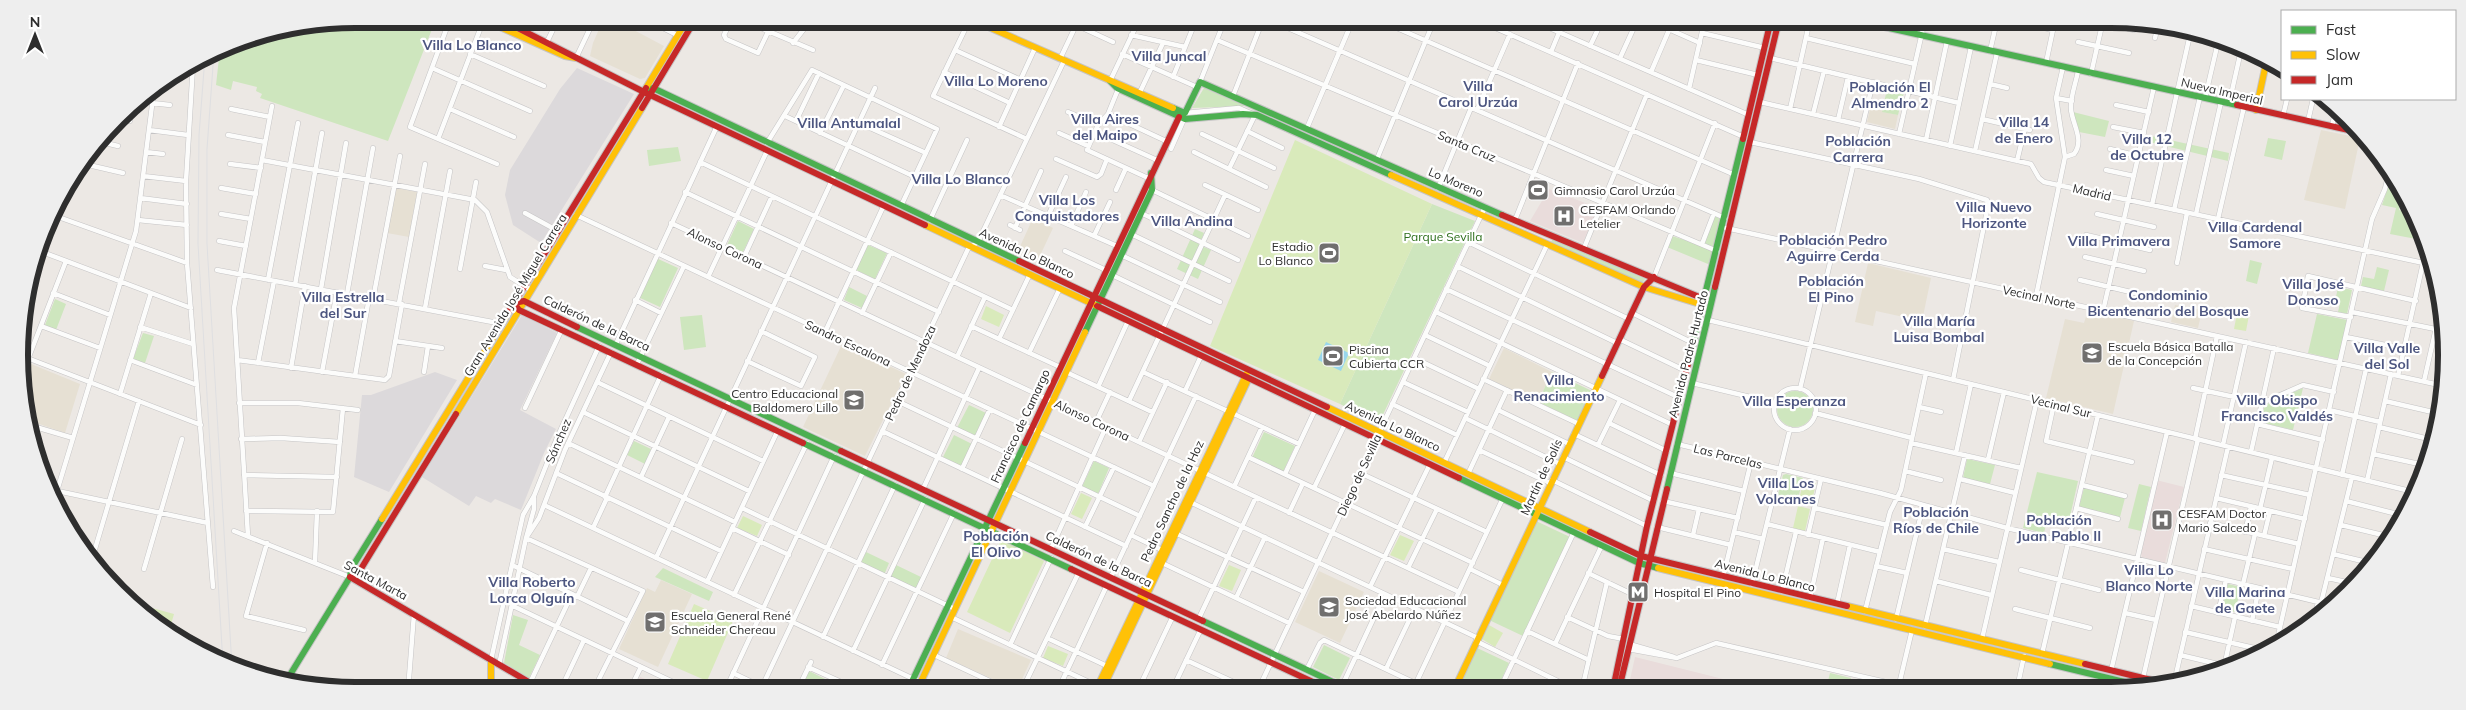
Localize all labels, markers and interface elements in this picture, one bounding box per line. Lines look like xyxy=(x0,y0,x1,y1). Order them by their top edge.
north arrow xyxy=(10,10,60,60)
legend xyxy=(2281,10,2456,100)
text: N xyxy=(30,13,40,31)
text: Fast xyxy=(2326,20,2356,39)
district label: Villa Lo Blanco xyxy=(421,36,522,54)
text: Slow xyxy=(2326,45,2360,64)
district label: Villa Juncal xyxy=(1131,47,1206,65)
text: Jam xyxy=(2326,70,2353,89)
district label: Villa Lo Moreno xyxy=(943,72,1048,90)
street label: Nueva Imperial xyxy=(2180,74,2264,108)
district label: Villa Carol Urzúa xyxy=(1438,77,1518,111)
district label: Población El Almendro 2 xyxy=(1849,78,1931,112)
district label: Villa Aires del Maipo xyxy=(1070,110,1139,144)
district label: Villa 14 de Enero xyxy=(1995,113,2053,147)
district label: Villa Antumalal xyxy=(796,114,901,132)
street label: Santa Cruz xyxy=(1436,127,1498,165)
district label: Villa 12 de Octubre xyxy=(2110,130,2184,164)
district label: Población Carrera xyxy=(1825,132,1891,166)
street label: Lo Moreno xyxy=(1426,164,1486,200)
district label: Villa Lo Blanco xyxy=(910,170,1011,188)
sports icon: Gimnasio Carol Urzúa xyxy=(1526,178,1550,202)
street label: Madrid xyxy=(2071,180,2113,204)
place label: Gimnasio Carol Urzúa xyxy=(1554,183,1675,198)
district label: Villa Los Conquistadores xyxy=(1015,191,1119,225)
district label: Villa Nuevo Horizonte xyxy=(1955,198,2032,232)
place label: CESFAM Orlando Letelier xyxy=(1580,202,1676,231)
hospital icon: CESFAM Orlando Letelier xyxy=(1552,204,1576,228)
street label: Gran Avenida José Miguel Carrera xyxy=(460,211,570,379)
district label: Villa Andina xyxy=(1150,212,1233,230)
district label: Villa Cardenal Samore xyxy=(2207,218,2302,252)
street label: Alonso Corona xyxy=(685,224,765,272)
street label: Avenida Lo Blanco xyxy=(977,224,1077,282)
park label: Parque Sevilla xyxy=(1404,229,1482,244)
district label: Población Pedro Aguirre Cerda xyxy=(1779,231,1887,265)
district label: Villa Primavera xyxy=(2067,232,2170,250)
place label: Estadio Lo Blanco xyxy=(1259,239,1313,268)
sports icon: Estadio Lo Blanco xyxy=(1317,241,1341,265)
district label: Población El Pino xyxy=(1798,272,1864,306)
district label: Villa José Donoso xyxy=(2281,275,2344,309)
street label: Vecinal Norte xyxy=(2001,282,2077,312)
district label: Condominio Bicentenario del Bosque xyxy=(2087,286,2249,320)
district label: Villa Estrella del Sur xyxy=(300,288,385,322)
street label: Avenida Padre Hurtado xyxy=(1665,289,1711,419)
street label: Calderón de la Barca xyxy=(541,292,653,354)
district label: Villa María Luisa Bombal xyxy=(1894,312,1984,346)
street label: Sandro Escalona xyxy=(803,317,893,369)
street label: Pedro de Mendoza xyxy=(881,323,939,423)
place label: Escuela Básica Batalla de la Concepción xyxy=(2108,339,2234,368)
district label: Villa Valle del Sol xyxy=(2353,339,2421,373)
school or university icon: Escuela Básica Batalla de la Concepción xyxy=(2080,341,2104,365)
place label: Piscina Cubierta CCR xyxy=(1349,342,1424,371)
sports icon: Piscina Cubierta CCR xyxy=(1321,344,1345,368)
street label: Francisco de Camargo xyxy=(987,367,1053,485)
district label: Villa Renacimiento xyxy=(1513,371,1605,405)
place label: Centro Educacional Baldomero Lillo xyxy=(731,386,838,415)
school or university icon: Centro Educacional Baldomero Lillo xyxy=(842,388,866,412)
street label: Vecinal Sur xyxy=(2029,391,2093,421)
district label: Villa Obispo Francisco Valdés xyxy=(2221,391,2333,425)
district label: Villa Esperanza xyxy=(1741,392,1846,410)
street label: Alonso Corona xyxy=(1052,396,1132,444)
street label: Avenida Lo Blanco xyxy=(1343,397,1443,455)
street label: Sánchez xyxy=(542,416,574,466)
street label: Diego de Sevilla xyxy=(1334,432,1384,518)
street label: Martín de Solís xyxy=(1517,437,1565,517)
street label: Pedro Sancho de la Hoz xyxy=(1137,438,1207,564)
street label: Las Parcelas xyxy=(1692,440,1764,472)
district label: Villa Los Volcanes xyxy=(1755,474,1816,508)
district label: Población Ríos de Chile xyxy=(1893,503,1979,537)
place label: CESFAM Doctor Mario Salcedo xyxy=(2178,506,2267,535)
hospital icon: CESFAM Doctor Mario Salcedo xyxy=(2150,508,2174,532)
district label: Población Juan Pablo II xyxy=(2017,511,2101,545)
district label: Población El Olivo xyxy=(963,527,1029,561)
street label: Calderón de la Barca xyxy=(1043,528,1155,590)
street label: Avenida Lo Blanco xyxy=(1713,555,1817,595)
street label: Santa Marta xyxy=(342,557,410,603)
district label: Villa Lo Blanco Norte xyxy=(2105,561,2193,595)
district label: Villa Roberto Lorca Olguín xyxy=(487,573,576,607)
metro station icon: Hospital El Pino xyxy=(1626,580,1650,604)
district label: Villa Marina de Gaete xyxy=(2204,583,2285,617)
place label: Hospital El Pino xyxy=(1654,585,1741,600)
place label: Sociedad Educacional José Abelardo Núñez xyxy=(1345,593,1466,622)
school or university icon: Sociedad Educacional José Abelardo Núñez xyxy=(1317,595,1341,619)
place label: Escuela General René Schneider Chereau xyxy=(671,608,791,637)
school or university icon: Escuela General René Schneider Chereau xyxy=(643,610,667,634)

